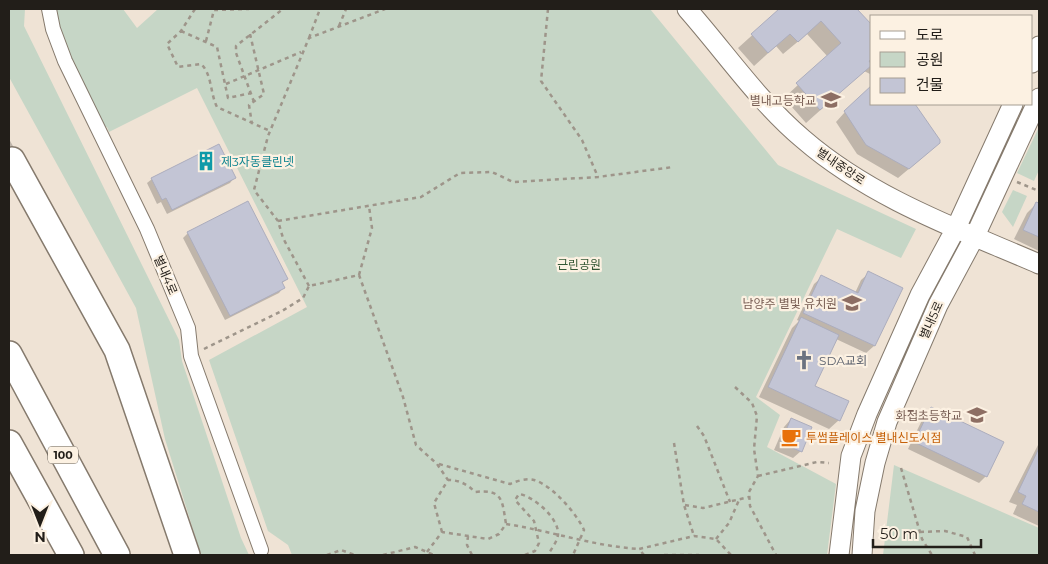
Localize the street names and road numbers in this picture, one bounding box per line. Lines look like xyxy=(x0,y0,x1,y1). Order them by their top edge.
street label: 별내중앙로 xyxy=(814,144,868,188)
street label: 별내4로 xyxy=(151,253,181,297)
street label: 별내5로 xyxy=(916,299,946,341)
road number: 100 xyxy=(48,446,78,464)

